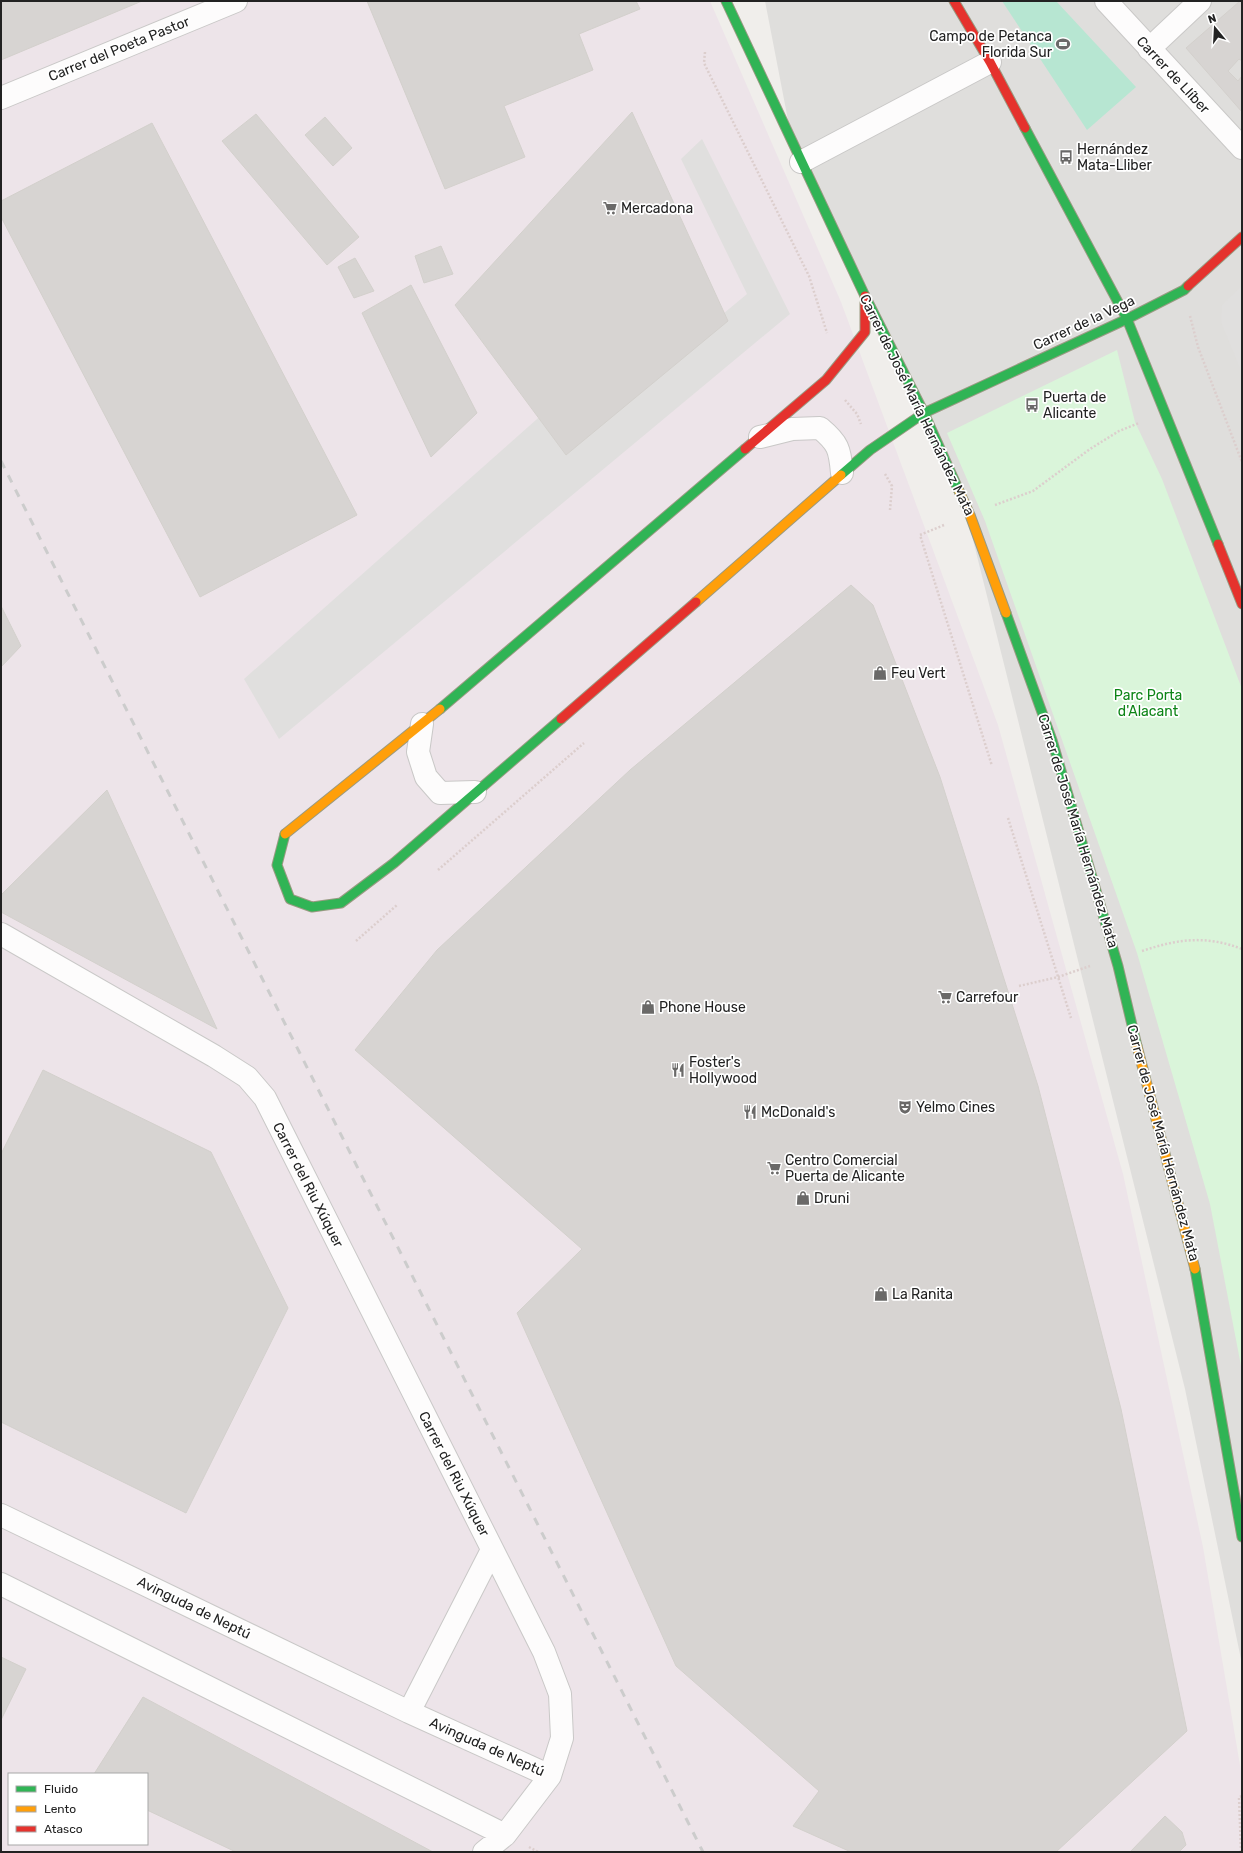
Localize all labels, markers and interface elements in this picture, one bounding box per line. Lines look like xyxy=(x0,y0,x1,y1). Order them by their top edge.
north arrow xyxy=(1195,8,1235,48)
text: N xyxy=(1206,12,1218,26)
street label: Carrer del Poeta Pastor xyxy=(46,13,193,85)
place label: Campo de Petanca Florida Sur xyxy=(929,28,1053,61)
street label: Carrer de Llíber xyxy=(1133,33,1214,118)
sports icon: Campo de Petanca Florida Sur xyxy=(1055,36,1071,52)
place label: Hernández Mata-Lliber xyxy=(1077,141,1152,174)
bus stop icon: Hernández Mata-Lliber xyxy=(1058,149,1074,165)
supermarket icon: Mercadona xyxy=(602,200,618,216)
place label: Mercadona xyxy=(621,200,693,217)
street label: Carrer de José María Hernández Mata xyxy=(856,292,978,518)
street label: Carrer de la Vega xyxy=(1031,292,1137,354)
place label: Puerta de Alicante xyxy=(1043,389,1107,422)
bus stop icon: Puerta de Alicante xyxy=(1024,397,1040,413)
shop icon: Feu Vert xyxy=(872,665,888,681)
place label: Feu Vert xyxy=(891,665,946,682)
park label: Parc Porta d'Alacant xyxy=(1114,687,1182,720)
street label: Carrer de José María Hernández Mata xyxy=(1034,712,1122,950)
supermarket icon: Carrefour xyxy=(937,989,953,1005)
place label: Carrefour xyxy=(956,989,1019,1006)
shop icon: Phone House xyxy=(640,999,656,1015)
place label: Phone House xyxy=(659,999,746,1016)
street label: Carrer de José María Hernández Mata xyxy=(1123,1023,1203,1263)
place label: Foster's Hollywood xyxy=(689,1054,757,1087)
restaurant icon: Foster's Hollywood xyxy=(670,1062,686,1078)
theatre icon: Yelmo Cines xyxy=(897,1099,913,1115)
place label: Yelmo Cines xyxy=(916,1099,995,1116)
restaurant icon: McDonald's xyxy=(742,1104,758,1120)
place label: McDonald's xyxy=(761,1104,835,1121)
street label: Carrer del Riu Xúquer xyxy=(269,1120,347,1251)
place label: Centro Comercial Puerta de Alicante xyxy=(785,1152,905,1185)
supermarket icon: Centro Comercial Puerta de Alicante xyxy=(766,1160,782,1176)
shop icon: Druni xyxy=(795,1190,811,1206)
place label: Druni xyxy=(814,1190,849,1207)
shop icon: La Ranita xyxy=(873,1286,889,1302)
place label: La Ranita xyxy=(892,1286,953,1303)
street label: Carrer del Riu Xúquer xyxy=(415,1409,493,1540)
street label: Avinguda de Neptú xyxy=(134,1573,254,1643)
street label: Avinguda de Neptú xyxy=(427,1714,547,1780)
legend xyxy=(8,1773,148,1845)
text: Fluido xyxy=(44,1782,78,1796)
text: Lento xyxy=(44,1802,76,1816)
text: Atasco xyxy=(44,1822,83,1836)

